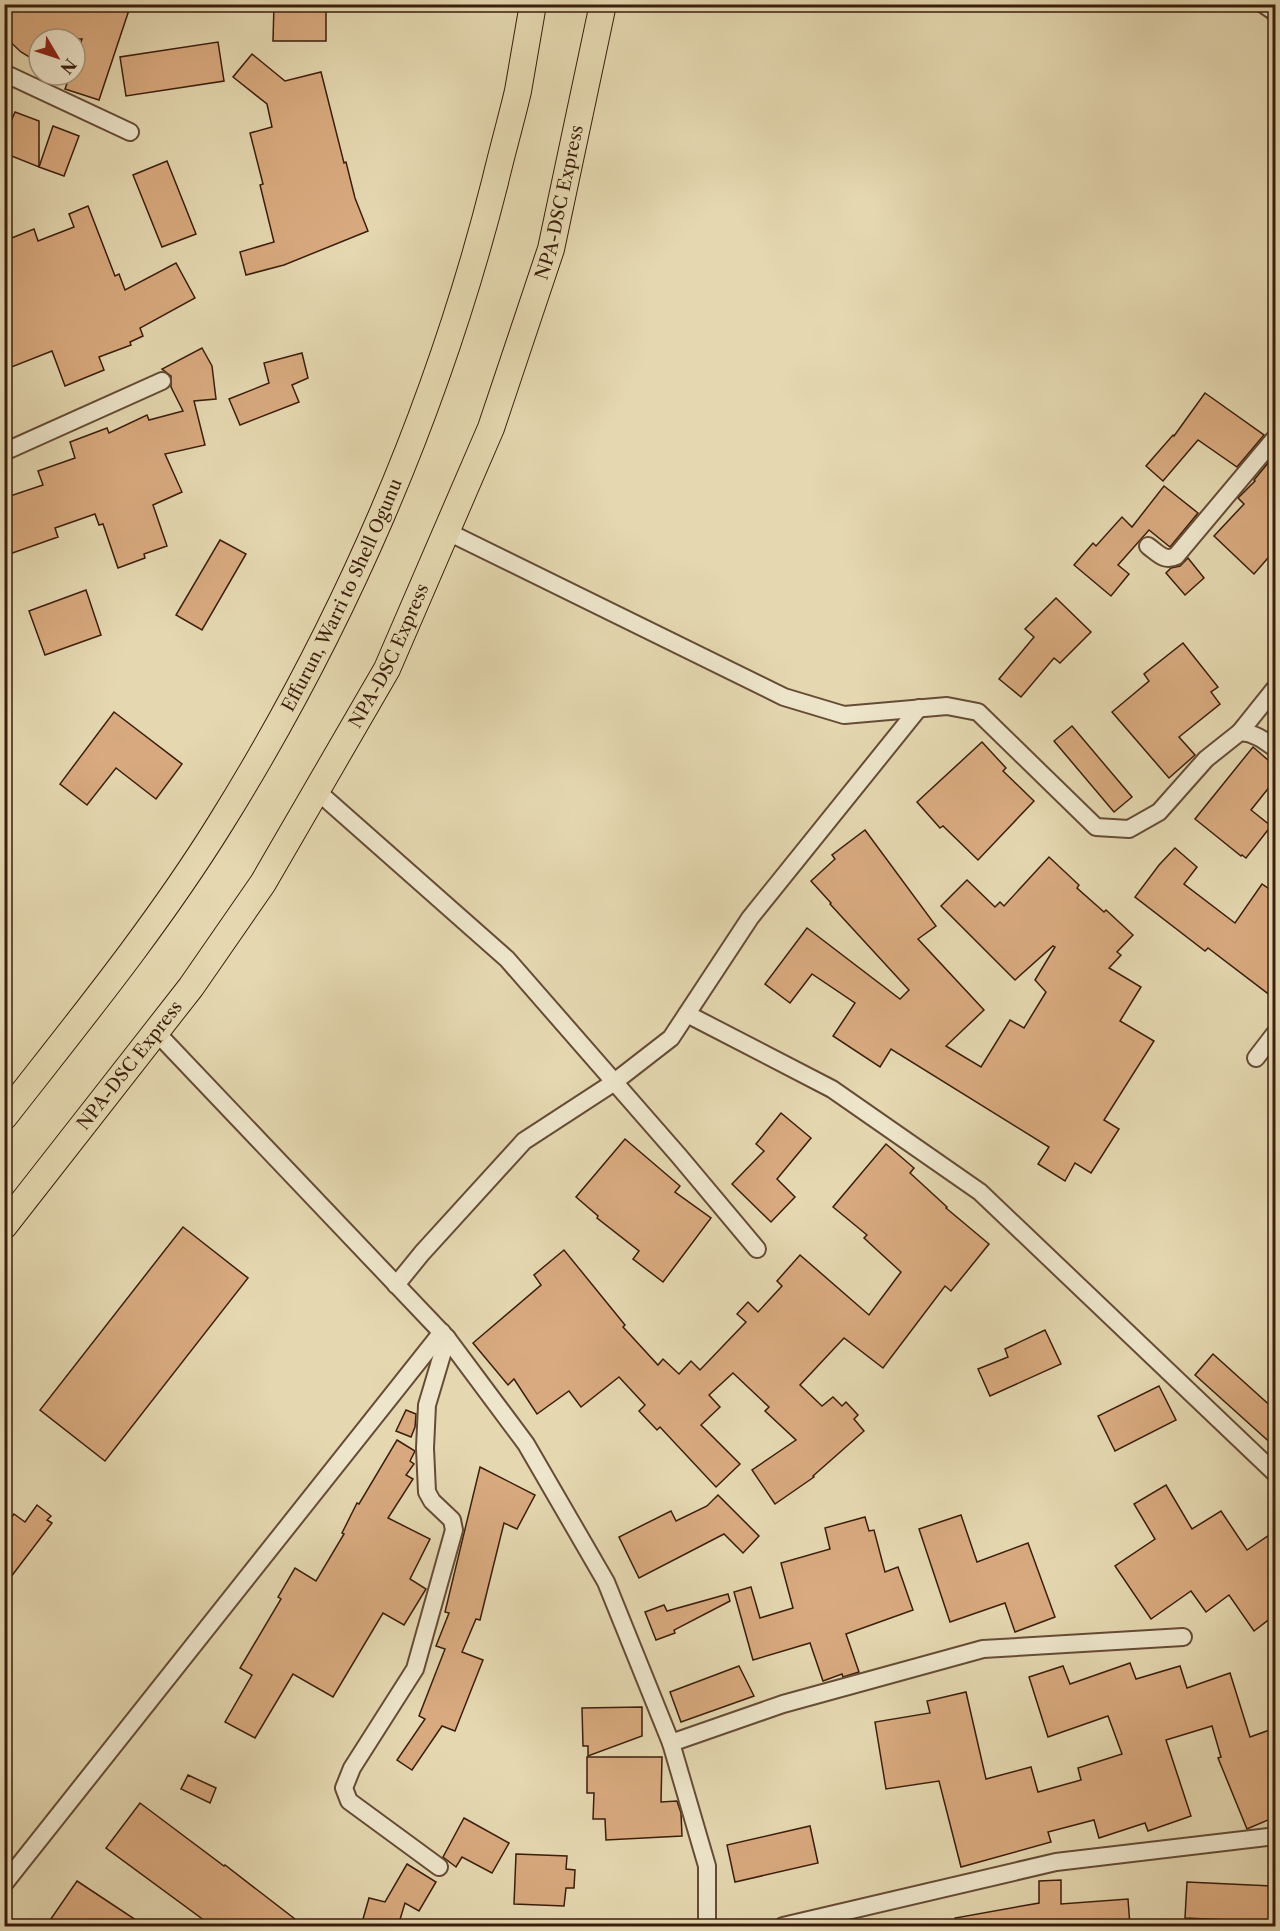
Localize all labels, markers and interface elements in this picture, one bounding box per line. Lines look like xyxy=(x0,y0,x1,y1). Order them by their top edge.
north arrow xyxy=(27,27,87,87)
text: N xyxy=(56,55,81,78)
street label: NPA-DSC Express xyxy=(531,123,588,283)
street label: Effurun, Warri to Shell Ogunu xyxy=(277,475,407,715)
street label: NPA-DSC Express xyxy=(344,580,433,732)
street label: NPA-DSC Express xyxy=(72,996,187,1134)

